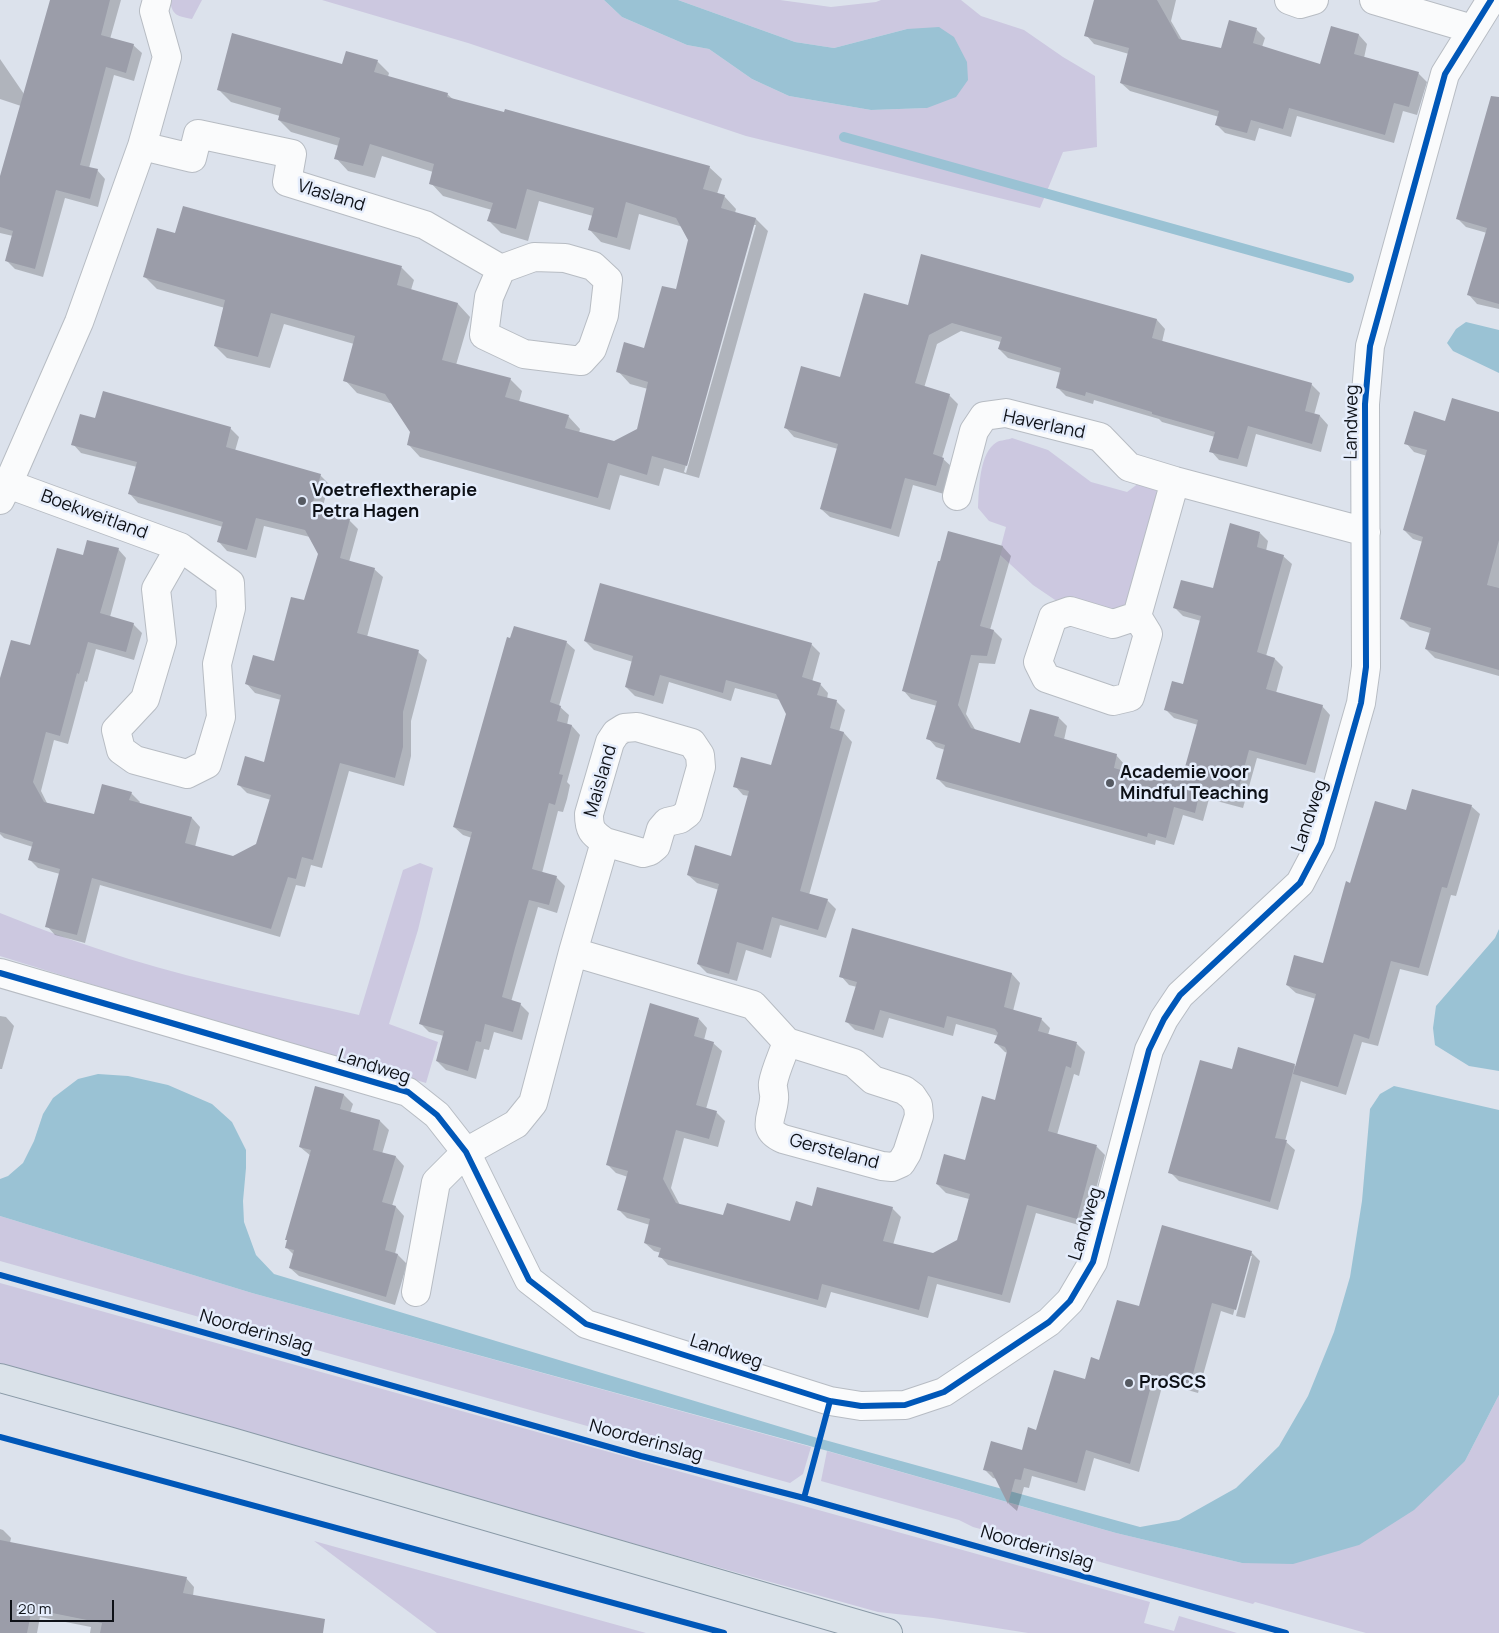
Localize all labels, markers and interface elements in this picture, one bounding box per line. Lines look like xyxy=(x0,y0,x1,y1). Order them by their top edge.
street label: Vlasland xyxy=(295,175,367,217)
street label: Landweg xyxy=(1341,384,1363,460)
street label: Haverland xyxy=(1001,406,1087,444)
place label: Voetreflextherapie Petra Hagen xyxy=(312,480,477,522)
street label: Boekweitland xyxy=(38,486,150,544)
marker: Voetreflextherapie Petra Hagen xyxy=(296,495,308,507)
street label: Maisland xyxy=(580,742,622,820)
place label: Academie voor Mindful Teaching xyxy=(1120,762,1269,804)
marker: Academie voor Mindful Teaching xyxy=(1104,777,1116,789)
street label: Landweg xyxy=(1288,777,1332,855)
street label: Landweg xyxy=(335,1045,413,1089)
street label: Gersteland xyxy=(787,1130,881,1174)
street label: Landweg xyxy=(1065,1185,1107,1263)
street label: Noorderinslag xyxy=(197,1306,315,1358)
street label: Landweg xyxy=(687,1330,765,1374)
place label: ProSCS xyxy=(1139,1372,1206,1394)
marker: ProSCS xyxy=(1123,1377,1135,1389)
street label: Noorderinslag xyxy=(587,1415,705,1467)
street label: Noorderinslag xyxy=(978,1522,1096,1574)
scale bar xyxy=(12,1590,116,1622)
text: 20 m xyxy=(18,1598,51,1619)

